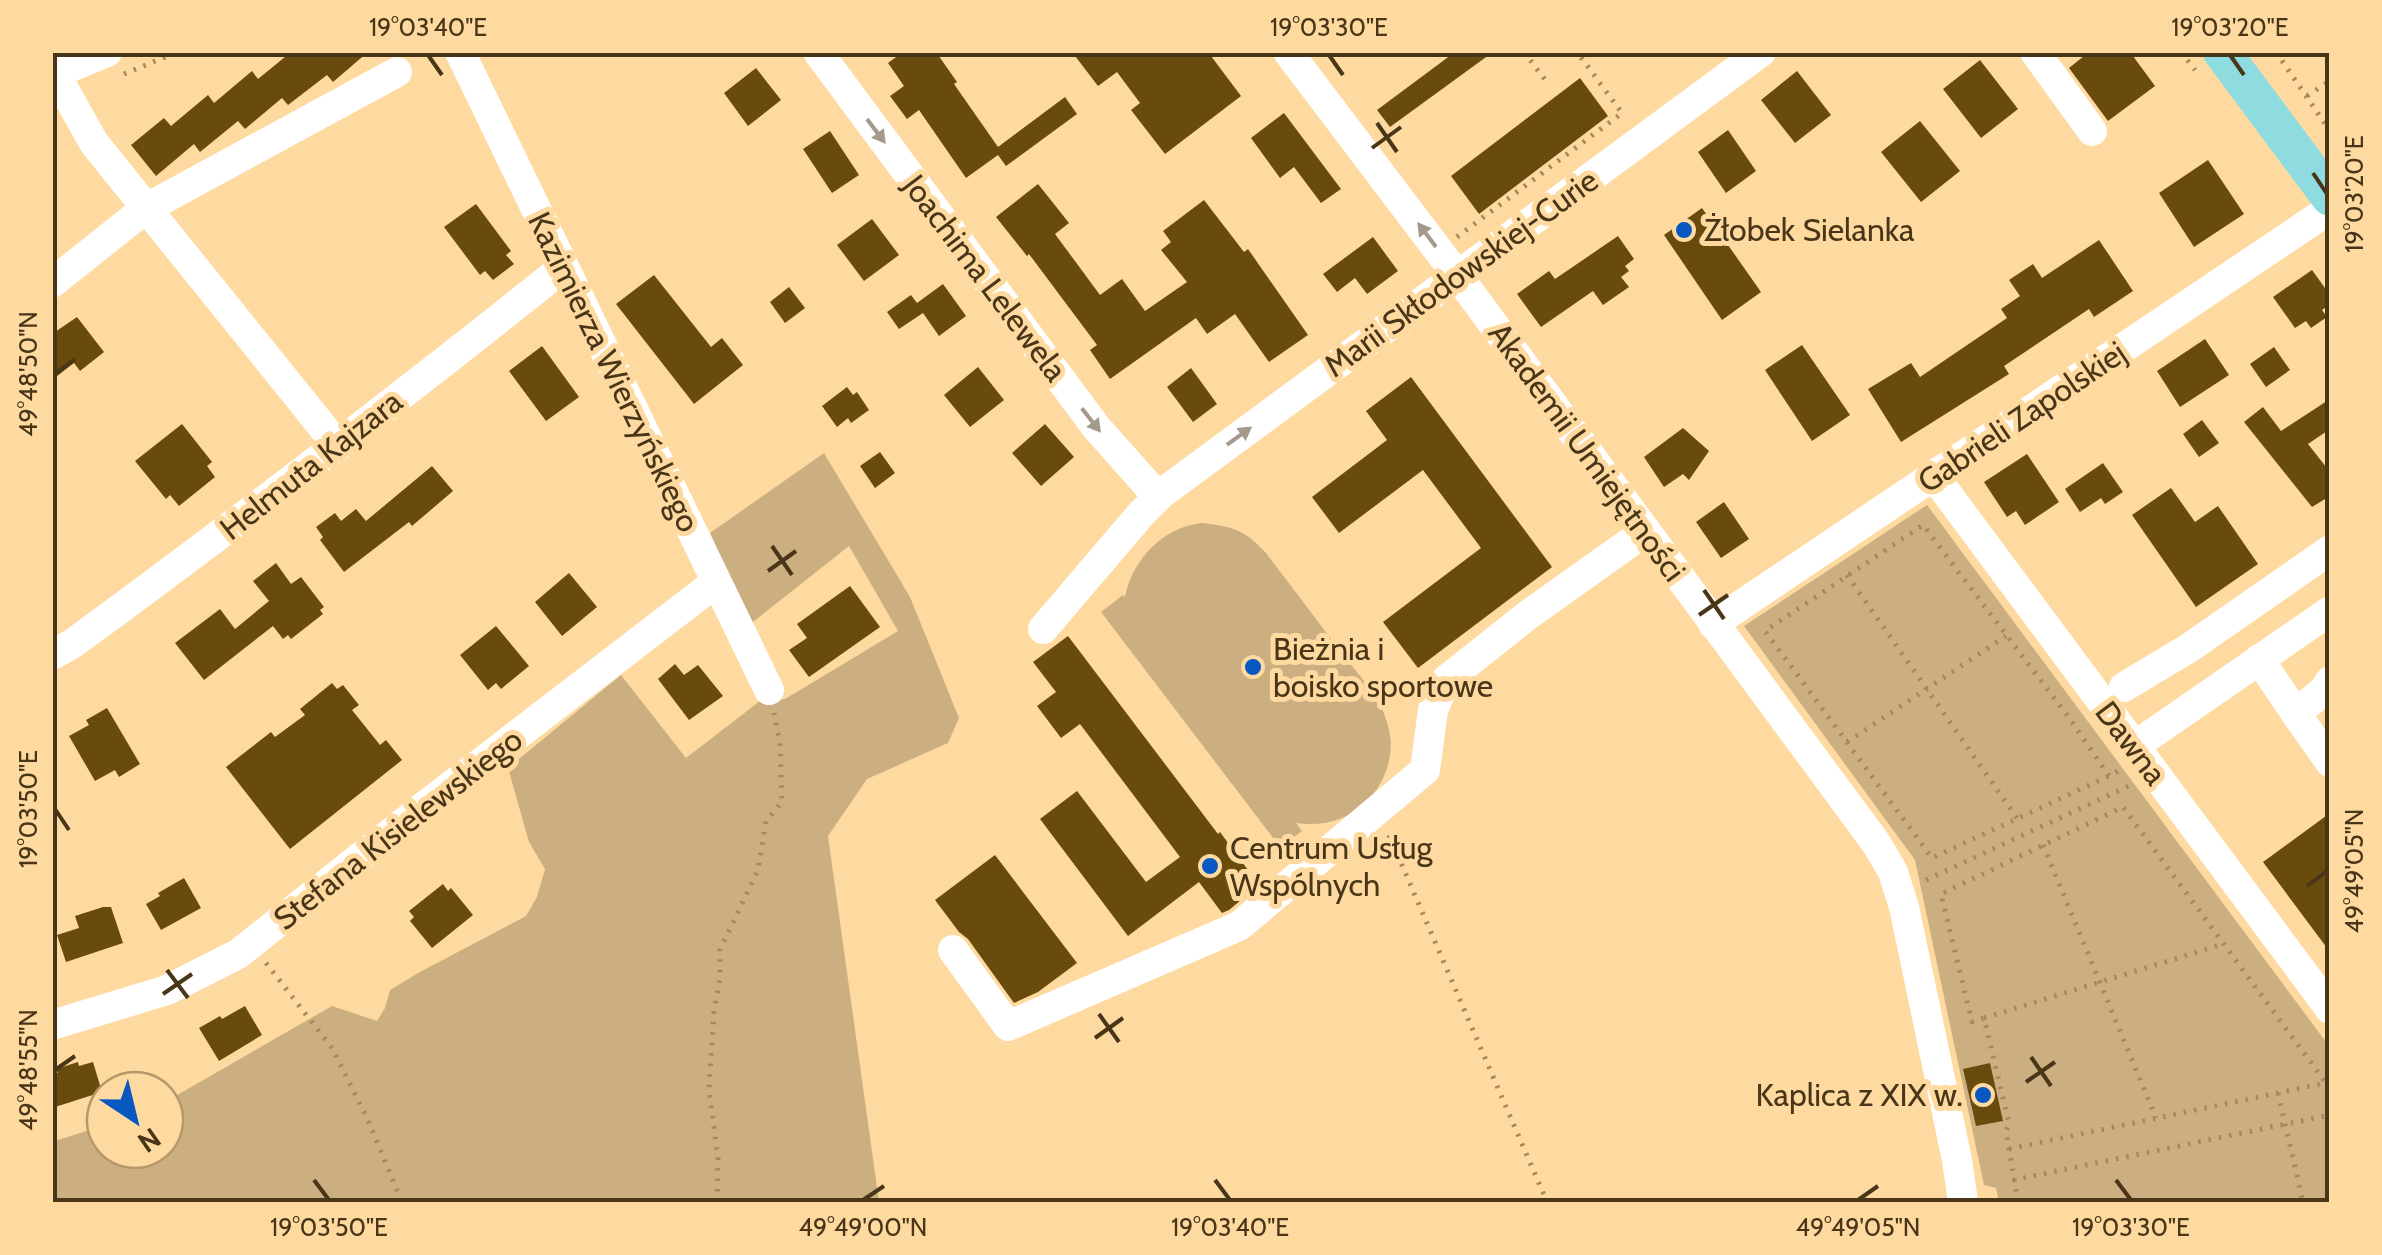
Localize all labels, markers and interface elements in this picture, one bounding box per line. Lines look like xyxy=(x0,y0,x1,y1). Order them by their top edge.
text: 19°03'40"E xyxy=(369,12,487,42)
text: 19°03'30"E xyxy=(1270,12,1388,42)
text: 19°03'20"E xyxy=(2171,12,2289,42)
one-way arrow xyxy=(865,118,885,144)
text: 19°03'20"E xyxy=(2339,135,2369,253)
street label: Marii Skłodowskiej-Curie xyxy=(1316,160,1605,385)
street label: Joachima Lelewela xyxy=(895,166,1076,389)
street label: Kazimierza Wierzyńskiego xyxy=(520,205,709,538)
place label: Żłobek Sielanka xyxy=(1704,210,1915,249)
marker: Żłobek Sielanka xyxy=(1673,219,1695,241)
one-way arrow xyxy=(1416,223,1437,249)
text: 49°48'50"N xyxy=(13,311,43,437)
street label: Akademii Umiejętności xyxy=(1480,315,1694,589)
street label: Gabrieli Zapolskiej xyxy=(1910,333,2133,501)
street label: Helmuta Kajzara xyxy=(212,381,410,548)
one-way arrow xyxy=(1080,406,1101,432)
one-way arrow xyxy=(1226,427,1252,447)
place label: Bieżnia i boisko sportowe xyxy=(1273,629,1493,705)
marker: Bieżnia i boisko sportowe xyxy=(1242,656,1264,678)
street label: Dawna xyxy=(2087,693,2176,793)
street label: Stefana Kisielewskiego xyxy=(266,719,530,938)
text: 19°03'50"E xyxy=(13,750,43,868)
text: 49°49'05"N xyxy=(2339,809,2369,933)
place label: Centrum Usług Wspólnych xyxy=(1230,828,1434,904)
marker: Centrum Usług Wspólnych xyxy=(1199,855,1221,877)
text: 49°48'55"N xyxy=(13,1009,43,1131)
north arrow xyxy=(85,1070,185,1170)
place label: Kaplica z XIX w. xyxy=(1755,1075,1963,1114)
marker: Kaplica z XIX w. xyxy=(1972,1084,1994,1106)
text: N xyxy=(131,1121,167,1160)
text: 19°03'50"E xyxy=(270,1212,388,1242)
text: 49°49'00"N xyxy=(799,1212,927,1242)
text: 19°03'40"E xyxy=(1171,1212,1289,1242)
text: 49°49'05"N xyxy=(1796,1212,1920,1242)
text: 19°03'30"E xyxy=(2072,1212,2190,1242)

